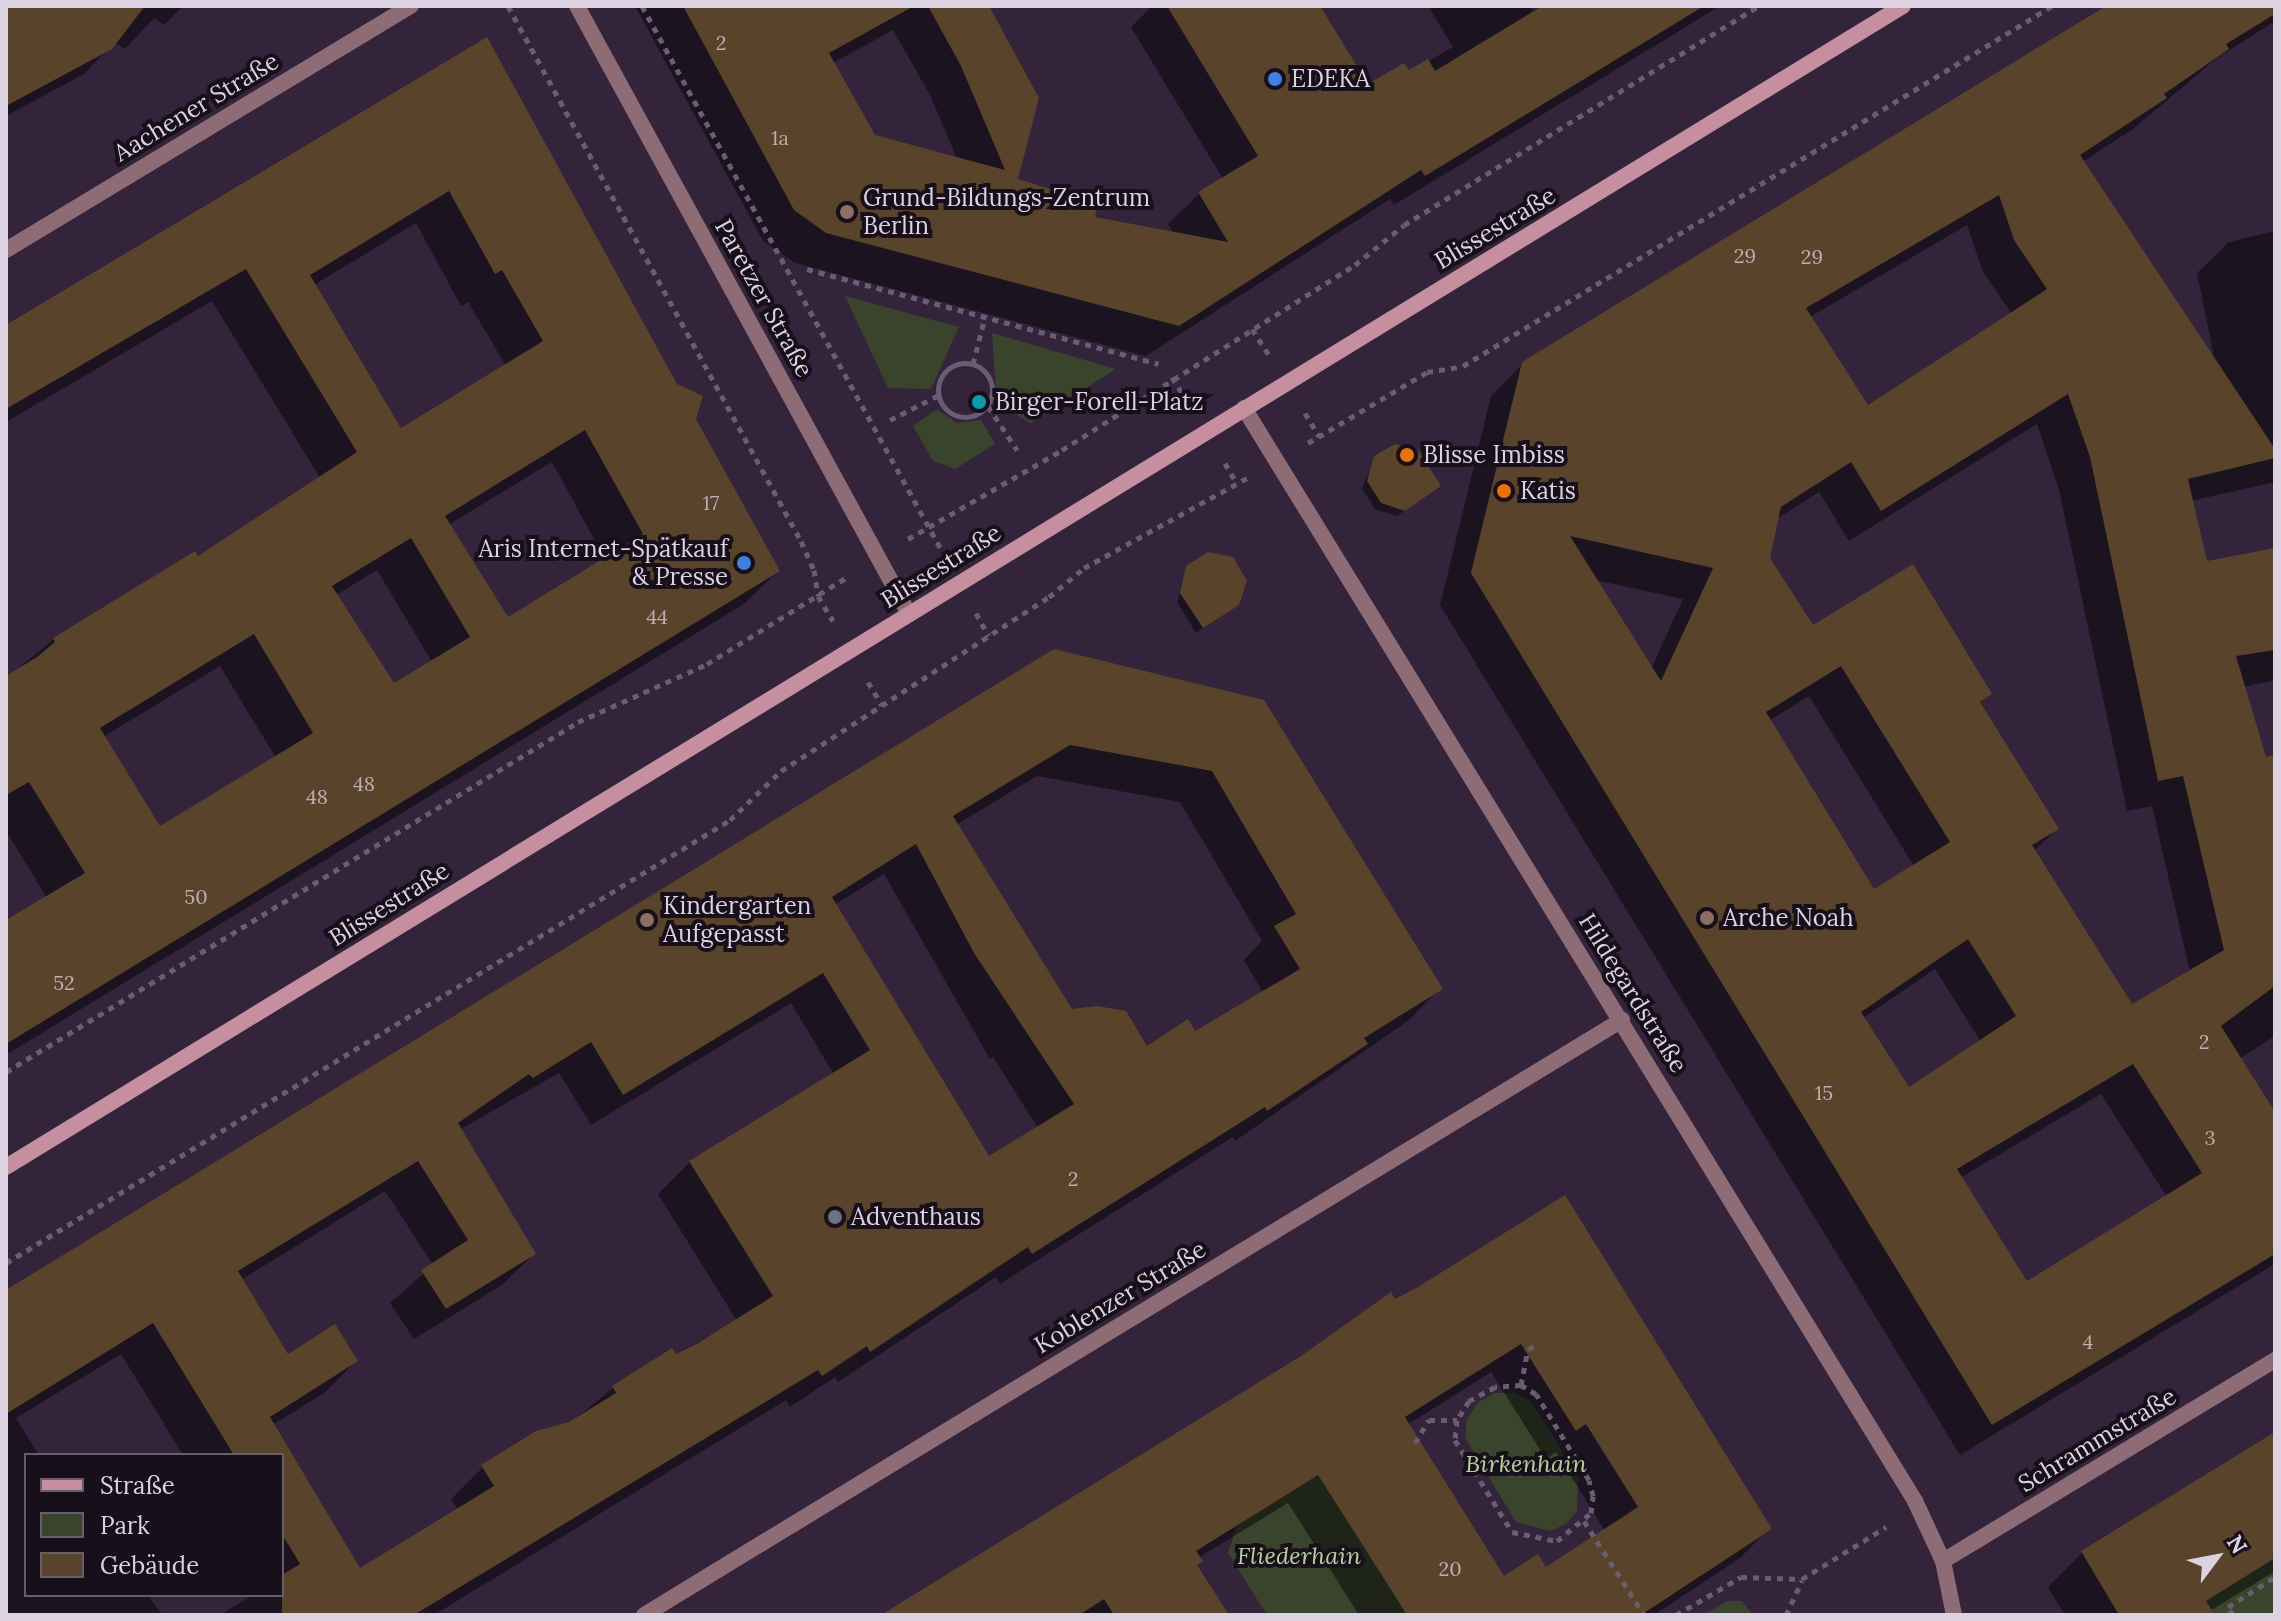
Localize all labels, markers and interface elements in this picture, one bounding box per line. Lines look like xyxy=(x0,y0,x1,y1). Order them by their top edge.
house number: 2 xyxy=(716,30,726,54)
street label: Aachener Straße xyxy=(108,46,284,168)
place label: EDEKA xyxy=(1291,65,1370,93)
marker: EDEKA xyxy=(1266,70,1284,88)
house number: 1a xyxy=(771,125,789,149)
street label: Blissestraße xyxy=(1429,181,1561,275)
place label: Grund-Bildungs-Zentrum Berlin xyxy=(863,184,1150,240)
marker: Grund-Bildungs-Zentrum Berlin xyxy=(838,203,856,221)
street label: Paretzer Straße xyxy=(709,214,819,382)
house number: 29 xyxy=(1734,243,1756,267)
house number: 29 xyxy=(1801,244,1823,268)
place label: Birger-Forell-Platz xyxy=(995,388,1204,416)
marker: Birger-Forell-Platz xyxy=(970,393,988,411)
place label: Blisse Imbiss xyxy=(1423,441,1565,469)
marker: Blisse Imbiss xyxy=(1398,446,1416,464)
place label: Katis xyxy=(1520,477,1576,505)
marker: Katis xyxy=(1495,482,1513,500)
house number: 17 xyxy=(703,490,719,514)
street label: Blissestraße xyxy=(876,518,1006,614)
place label: Aris Internet-Spätkauf & Presse xyxy=(479,535,728,591)
marker: Aris Internet-Spätkauf & Presse xyxy=(735,554,753,572)
house number: 44 xyxy=(646,604,668,628)
house number: 48 xyxy=(353,771,375,795)
house number: 48 xyxy=(306,784,328,808)
street label: Blissestraße xyxy=(324,856,454,952)
house number: 50 xyxy=(184,884,208,908)
place label: Kindergarten Aufgepasst xyxy=(663,892,811,948)
place label: Arche Noah xyxy=(1723,904,1854,932)
street label: Hildegardstraße xyxy=(1573,908,1693,1078)
marker: Arche Noah xyxy=(1698,909,1716,927)
marker: Kindergarten Aufgepasst xyxy=(638,911,656,929)
house number: 52 xyxy=(53,970,75,994)
house number: 2 xyxy=(2199,1029,2209,1053)
house number: 15 xyxy=(1815,1080,1833,1104)
house number: 3 xyxy=(2204,1125,2216,1149)
house number: 2 xyxy=(1068,1166,1078,1190)
place label: Adventhaus xyxy=(851,1203,981,1231)
marker: Adventhaus xyxy=(826,1208,844,1226)
street label: Koblenzer Straße xyxy=(1029,1235,1211,1359)
house number: 4 xyxy=(2083,1329,2093,1353)
street label: Schrammstraße xyxy=(2013,1382,2181,1498)
park label: Birkenhain xyxy=(1465,1450,1587,1478)
legend xyxy=(24,1453,284,1597)
text: Straße xyxy=(100,1470,175,1501)
text: Park xyxy=(100,1510,150,1541)
north arrow xyxy=(2177,1517,2257,1597)
text: N xyxy=(2221,1530,2254,1559)
park label: Fliederhain xyxy=(1237,1542,1361,1570)
text: Gebäude xyxy=(100,1550,199,1581)
house number: 20 xyxy=(1438,1556,1462,1580)

